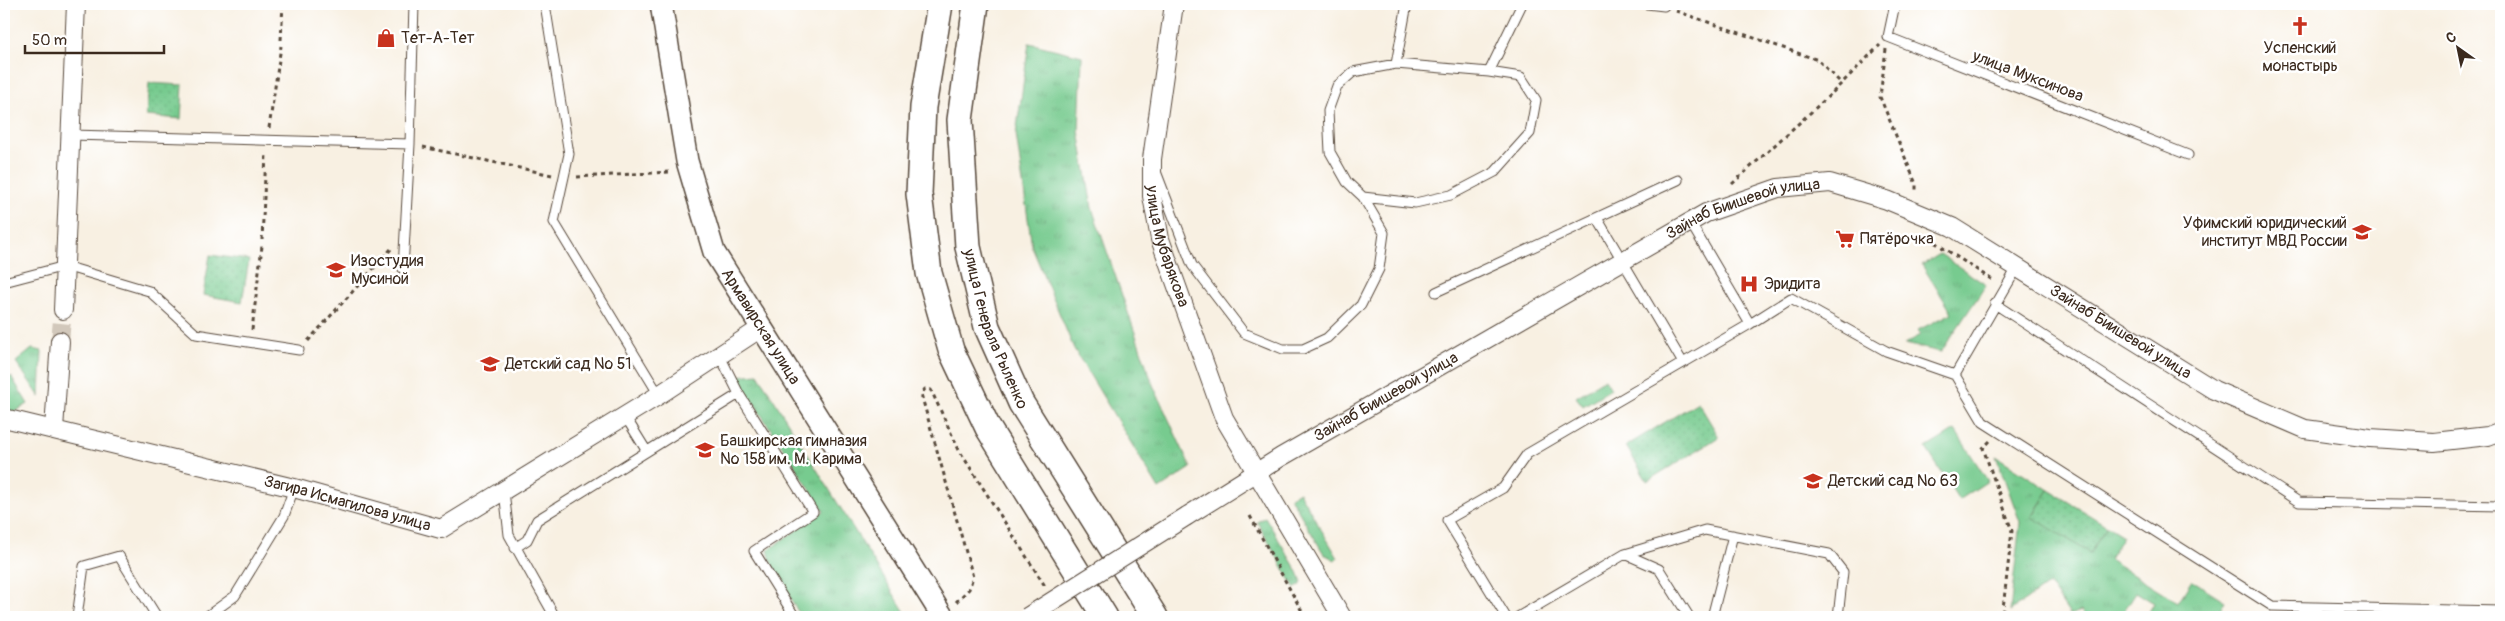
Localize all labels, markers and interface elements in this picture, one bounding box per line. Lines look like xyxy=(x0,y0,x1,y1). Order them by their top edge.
church icon: Успенский монастырь xyxy=(2289,15,2311,37)
scale bar xyxy=(25,22,164,54)
north arrow xyxy=(2432,22,2482,72)
shop icon: Тет-А-Тет xyxy=(375,27,397,49)
place label: Тет-А-Тет xyxy=(401,28,475,48)
text: С xyxy=(2443,28,2460,47)
text: 50 m xyxy=(32,31,67,50)
place label: Успенский монастырь xyxy=(2262,38,2338,76)
street label: улица Муксинова xyxy=(1969,45,2086,106)
street label: Зайнаб Биишевой улица xyxy=(1662,174,1821,244)
street label: улица Мубарякова xyxy=(1142,185,1194,310)
place label: Уфимский юридический институт МВД России xyxy=(2183,213,2347,251)
school or university icon: Уфимский юридический институт МВД России xyxy=(2351,221,2373,243)
supermarket icon: Пятёрочка xyxy=(1834,228,1856,250)
place label: Пятёрочка xyxy=(1860,229,1934,249)
street label: улица Генерала Рыленко xyxy=(959,246,1033,413)
place label: Изостудия Мусиной xyxy=(351,251,424,289)
school or university icon: Изостудия Мусиной xyxy=(325,259,347,281)
street label: Армавирская улица xyxy=(717,265,805,388)
hospital icon: Эридита xyxy=(1738,273,1760,295)
place label: Эридита xyxy=(1764,274,1820,294)
street label: Зайнаб Биишевой улица xyxy=(2046,280,2195,383)
street label: Зайнаб Биишевой улица xyxy=(1310,347,1462,446)
school or university icon: Детский сад № 51 xyxy=(479,353,501,375)
place label: Детский сад № 51 xyxy=(504,354,632,374)
place label: Башкирская гимназия № 158 им. М. Карима xyxy=(720,431,867,469)
school or university icon: Башкирская гимназия № 158 им. М. Карима xyxy=(694,439,716,461)
school or university icon: Детский сад № 63 xyxy=(1802,470,1824,492)
street label: Загира Исмагилова улица xyxy=(262,471,433,536)
place label: Детский сад № 63 xyxy=(1827,471,1958,491)

